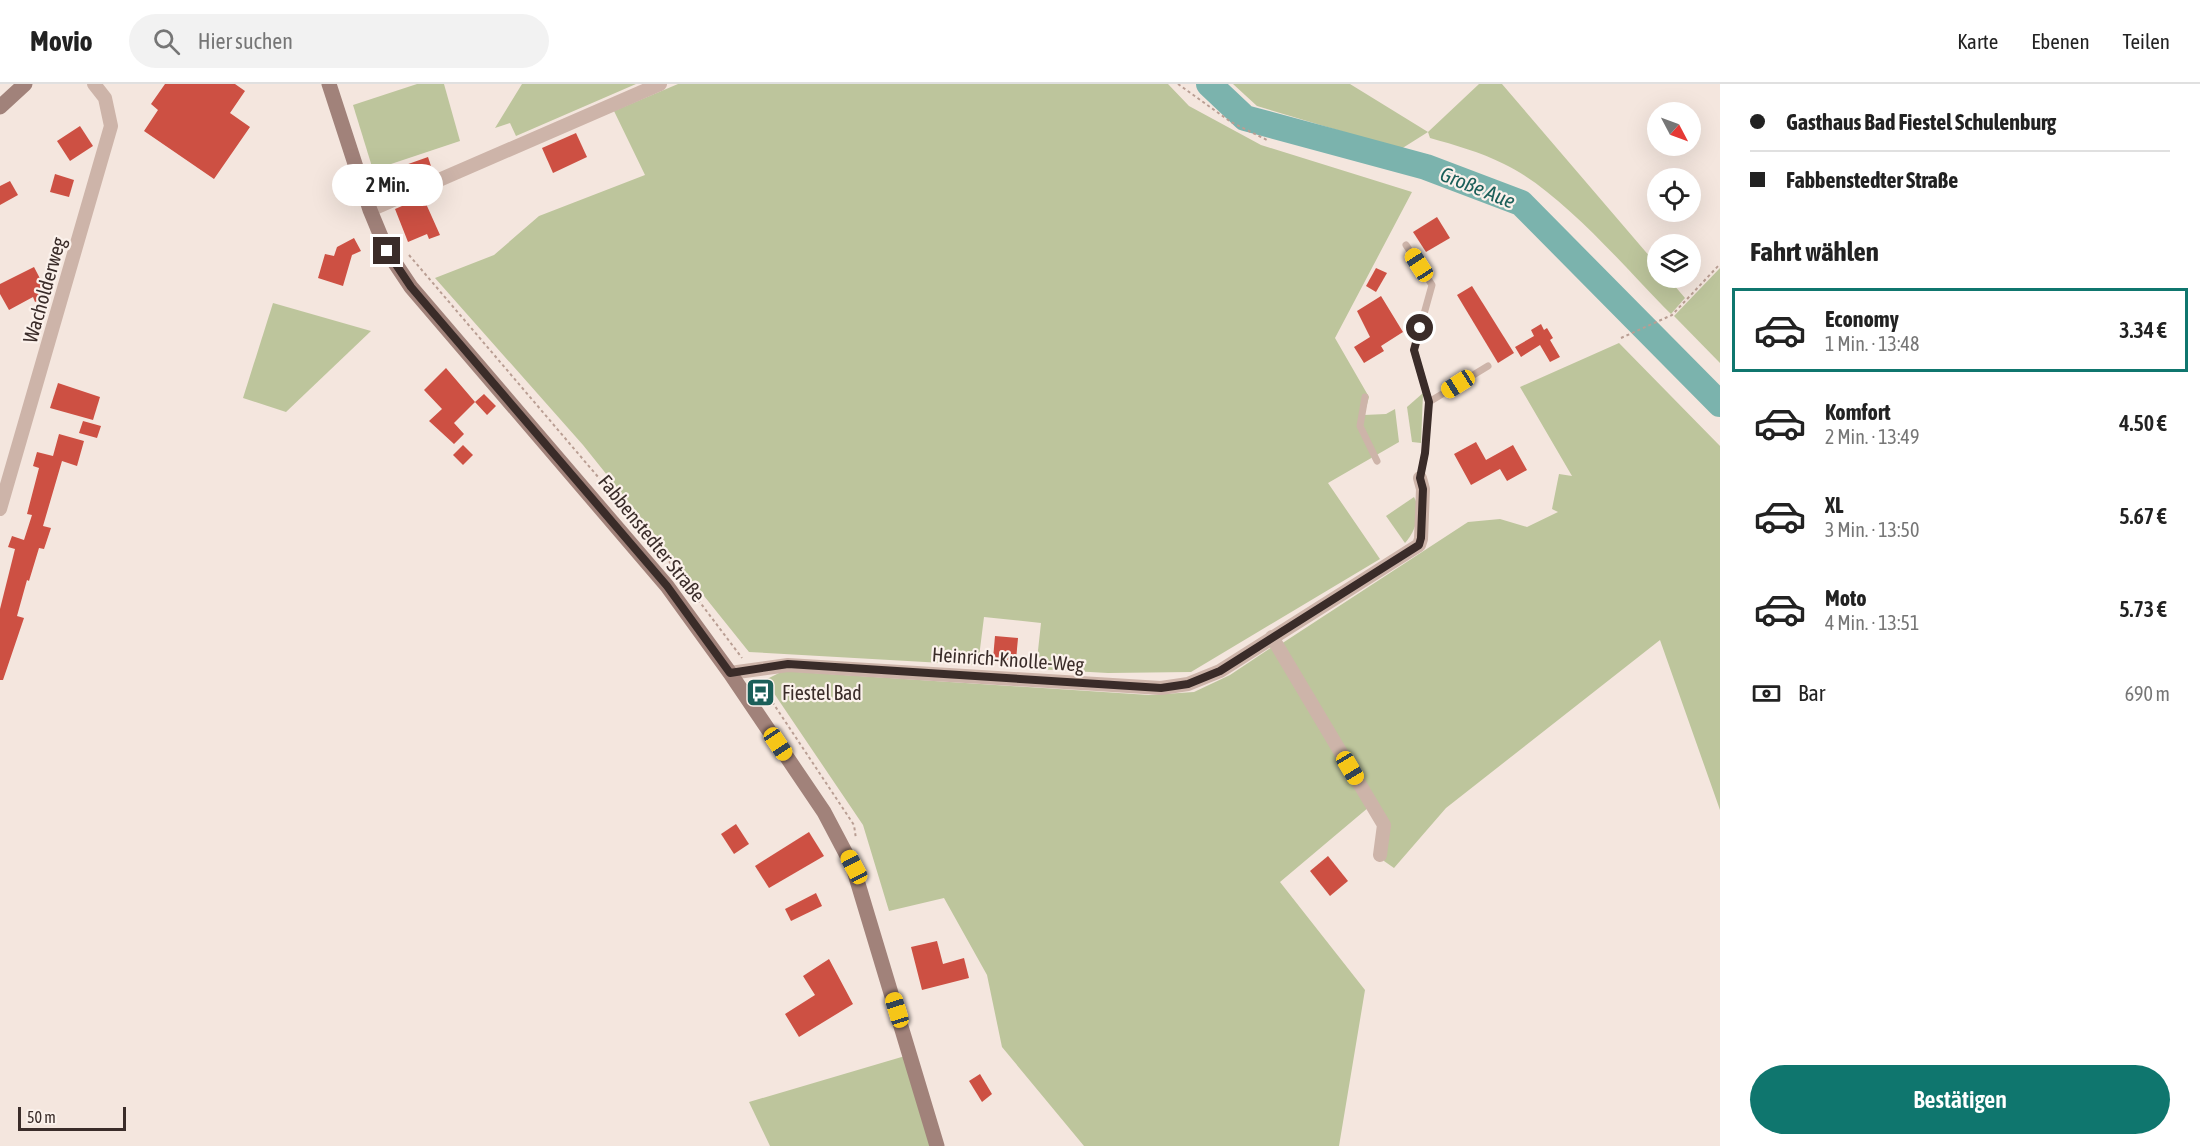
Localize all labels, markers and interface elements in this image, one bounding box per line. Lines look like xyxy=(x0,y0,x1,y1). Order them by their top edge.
search box xyxy=(129,14,549,68)
text: Movio xyxy=(30,25,93,57)
icon: search xyxy=(150,25,183,58)
text: Hier suchen xyxy=(198,28,293,54)
text: Karte xyxy=(1957,29,1998,53)
text: Ebenen xyxy=(2031,29,2090,53)
text: Teilen xyxy=(2123,29,2170,53)
north arrow xyxy=(1647,102,1701,156)
map controls xyxy=(1647,102,1701,288)
text: Gasthaus Bad Fiestel Schulenburg xyxy=(1786,109,2056,135)
water label: Große Aue xyxy=(1437,161,1519,213)
callout: 2 Min. xyxy=(332,164,442,206)
text: Fabbenstedter Straße xyxy=(1786,167,1958,193)
button: locate xyxy=(1647,168,1701,222)
text: 2 Min. xyxy=(366,173,409,196)
street label: Wacholderweg xyxy=(18,234,70,345)
button: layers xyxy=(1647,234,1701,288)
text: Fahrt wählen xyxy=(1750,236,1879,267)
route end xyxy=(373,237,400,264)
car xyxy=(1402,245,1436,285)
icon: car xyxy=(1753,303,1807,357)
text: Economy xyxy=(1825,306,1899,332)
route start xyxy=(1406,314,1433,341)
text: 3.34 € xyxy=(2119,317,2167,343)
text: 1 Min. · 13:48 xyxy=(1825,332,1919,355)
car xyxy=(1438,367,1478,401)
icon: car xyxy=(1753,396,1807,450)
text: Komfort xyxy=(1825,399,1891,425)
text: 4.50 € xyxy=(2119,410,2167,436)
text: 2 Min. · 13:49 xyxy=(1825,425,1919,448)
street label: Fabbenstedter Straße xyxy=(594,470,710,606)
icon: car xyxy=(1753,489,1807,543)
text: XL xyxy=(1825,492,1843,518)
text: 5.67 € xyxy=(2119,503,2167,529)
text: 3 Min. · 13:50 xyxy=(1825,518,1919,541)
icon: car xyxy=(1753,582,1807,636)
text: Moto xyxy=(1825,585,1867,611)
text: 5.73 € xyxy=(2119,596,2167,622)
text: 4 Min. · 13:51 xyxy=(1825,611,1919,634)
street label: Heinrich-Knolle-Weg xyxy=(931,642,1085,676)
bus stop icon: Fiestel Bad xyxy=(745,676,777,708)
icon: cash xyxy=(1750,677,1783,710)
text: Bar xyxy=(1798,680,1825,706)
place label: Fiestel Bad xyxy=(782,681,862,704)
text: 690 m xyxy=(2125,682,2170,705)
car xyxy=(760,724,796,764)
car xyxy=(1333,748,1367,788)
car xyxy=(838,847,870,887)
car xyxy=(883,990,911,1030)
button: Bestätigen xyxy=(1750,1065,2170,1134)
scale bar xyxy=(18,1104,126,1132)
text: 50 m xyxy=(27,1108,56,1126)

